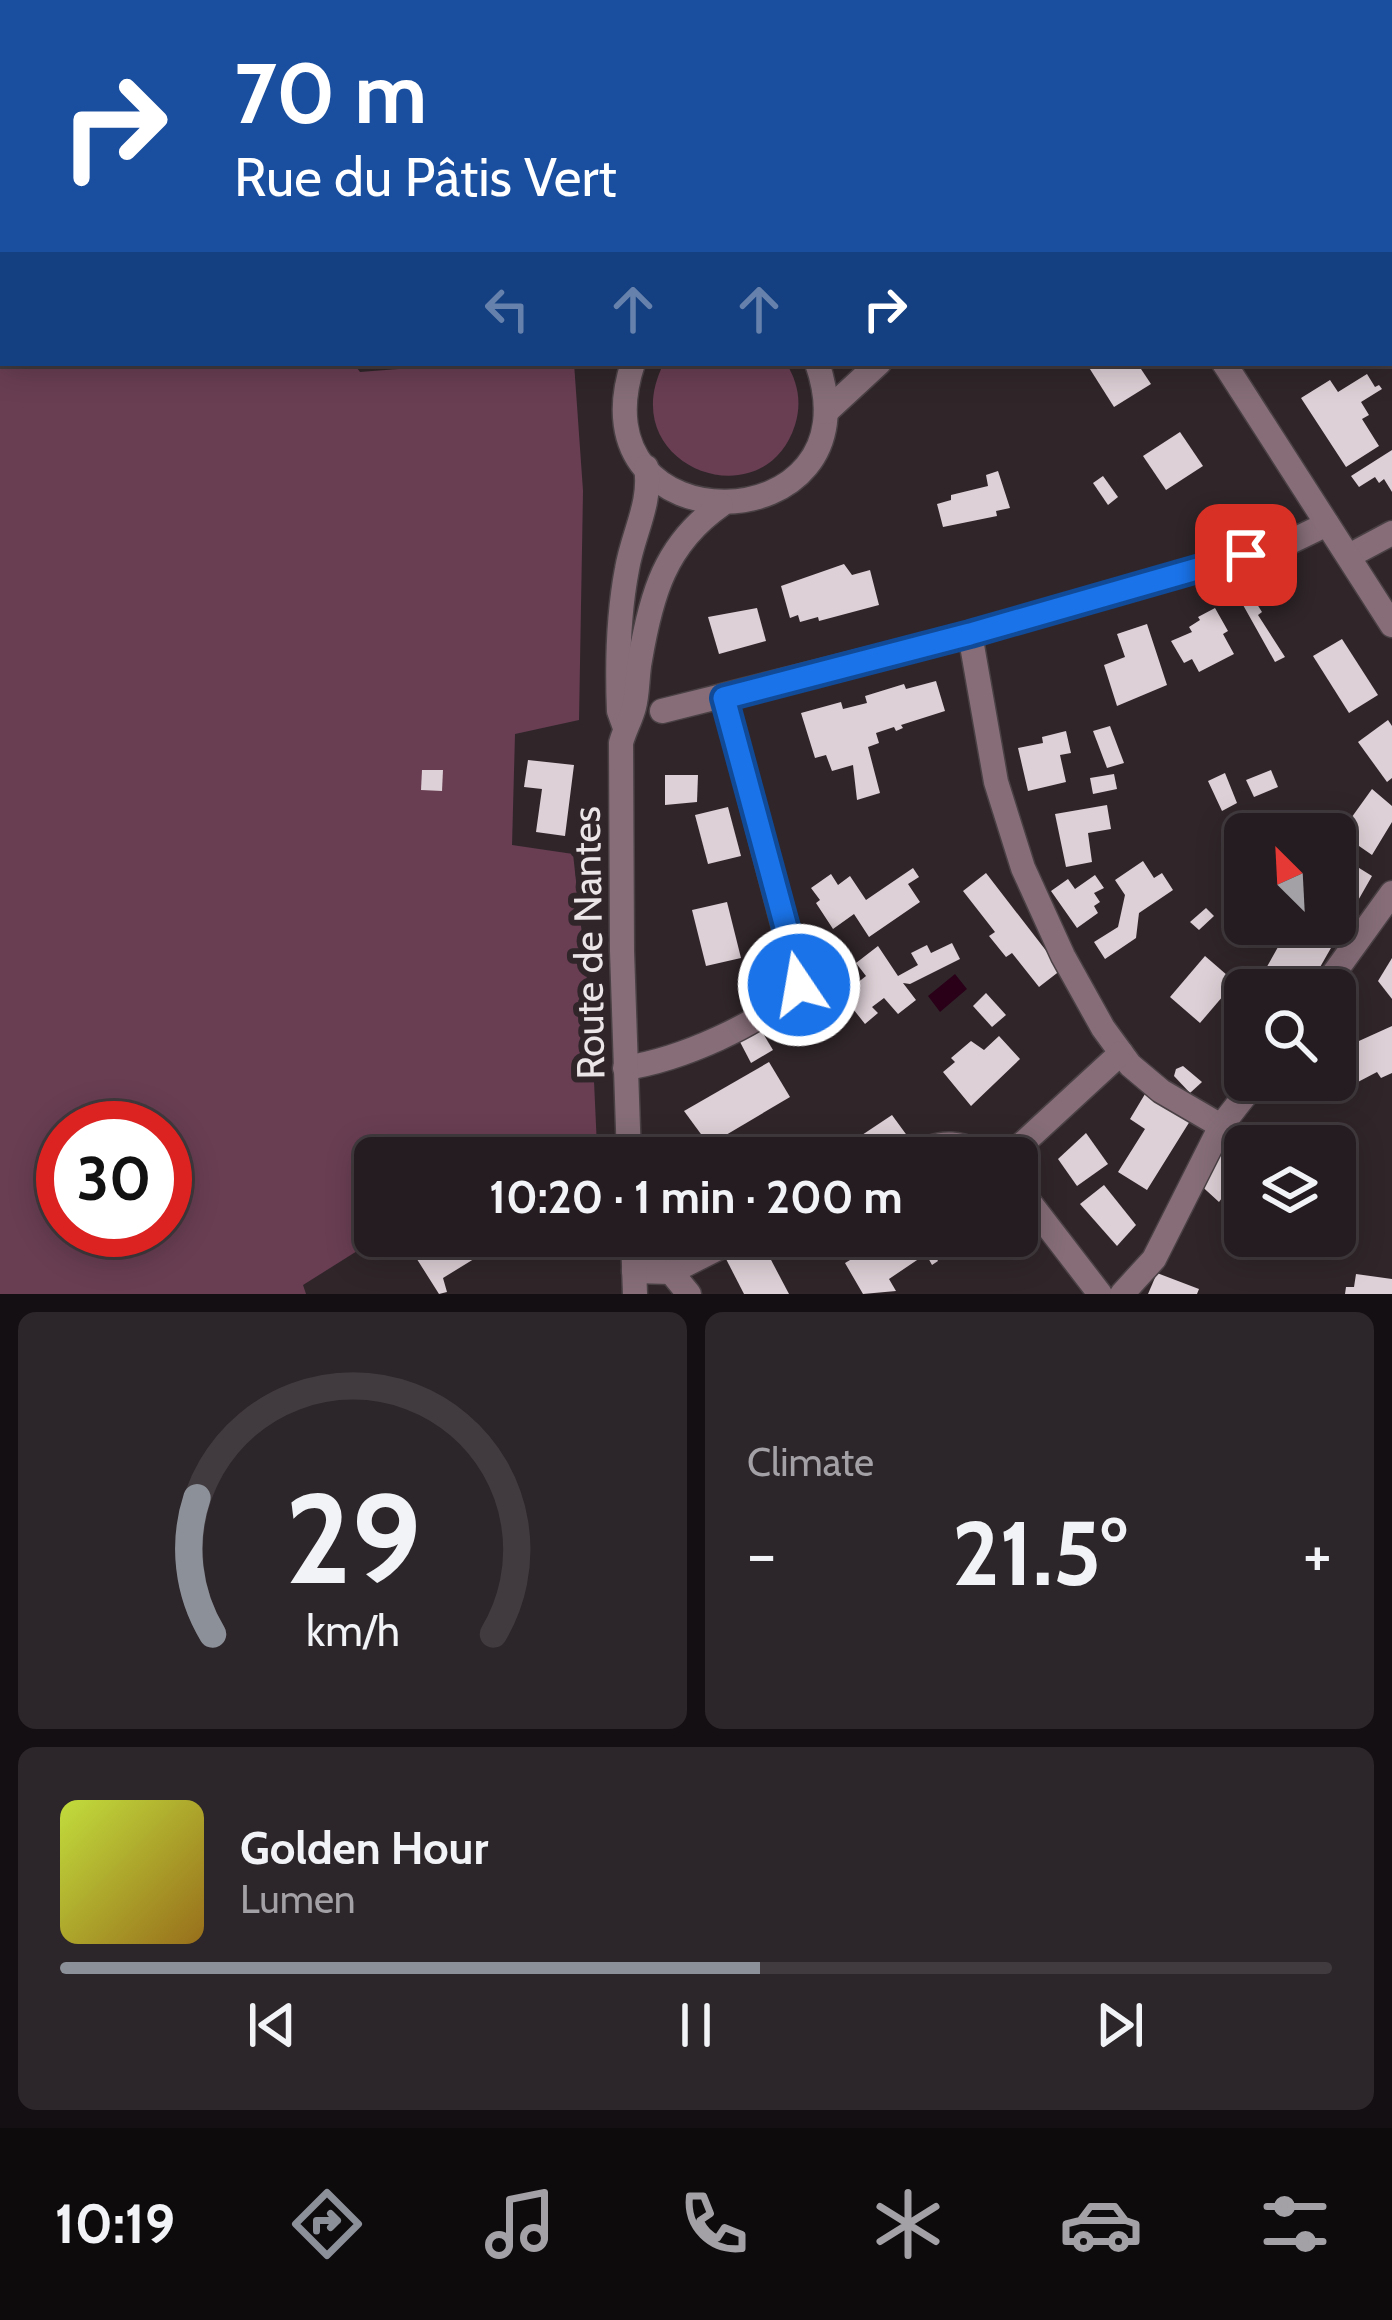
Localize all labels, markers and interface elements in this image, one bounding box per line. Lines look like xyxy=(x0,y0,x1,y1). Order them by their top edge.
text: 70 m xyxy=(234,42,427,144)
icon: right xyxy=(36,48,192,204)
text: Rue du Pâtis Vert xyxy=(234,144,617,210)
icon: left xyxy=(474,276,540,342)
icon: ahead xyxy=(600,276,666,342)
icon: ahead xyxy=(726,276,792,342)
icon: right xyxy=(852,276,918,342)
pin xyxy=(1195,504,1297,606)
icon: arrive xyxy=(1213,522,1279,588)
street label: Route de Nantes xyxy=(562,806,614,1080)
north arrow xyxy=(1224,813,1356,945)
map controls xyxy=(1224,813,1356,1257)
position arrow xyxy=(736,922,862,1048)
button: search xyxy=(1224,969,1356,1101)
speed limit sign: 30 xyxy=(36,1101,192,1257)
button: layers xyxy=(1224,1125,1356,1257)
text: 10:20 · 1 min · 200 m xyxy=(489,1170,903,1224)
text: Climate xyxy=(747,1438,874,1486)
text: 29 xyxy=(284,1463,421,1614)
text: 21.5° xyxy=(952,1498,1127,1608)
text: − xyxy=(747,1513,776,1594)
text: + xyxy=(1303,1513,1332,1594)
text: km/h xyxy=(306,1604,399,1656)
text: Golden Hour xyxy=(240,1821,488,1875)
text: Lumen xyxy=(240,1875,356,1923)
icon: previous xyxy=(239,1992,305,2058)
icon: pause xyxy=(663,1992,729,2058)
icon: next xyxy=(1087,1992,1153,2058)
icon: directions xyxy=(285,2182,369,2266)
icon: music xyxy=(478,2182,562,2266)
icon: phone xyxy=(672,2182,756,2266)
icon: climate xyxy=(866,2182,950,2266)
icon: car xyxy=(1059,2182,1143,2266)
icon: filters xyxy=(1253,2182,1337,2266)
text: 10:19 xyxy=(55,2191,175,2257)

